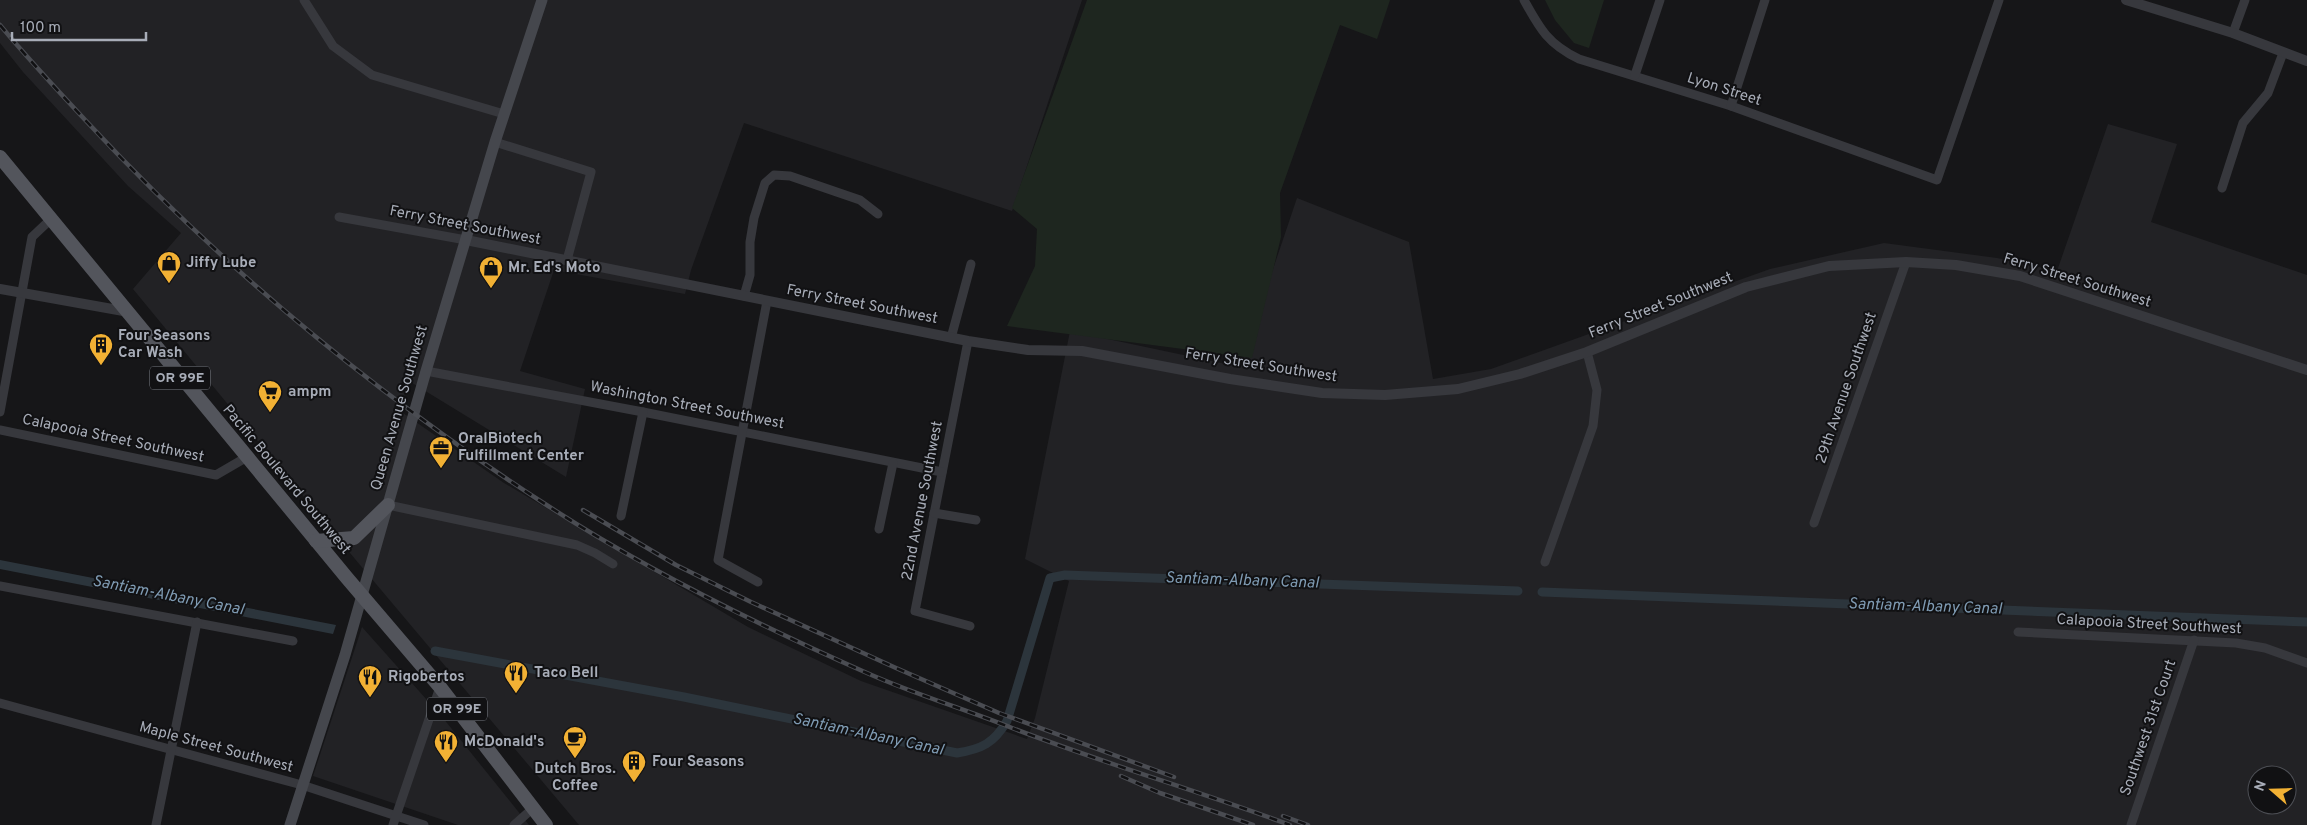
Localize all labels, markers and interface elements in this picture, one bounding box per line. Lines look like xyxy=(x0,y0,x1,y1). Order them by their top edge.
scale bar xyxy=(12,10,146,42)
text: 100 m xyxy=(20,19,61,38)
street label: Lyon Street xyxy=(1684,69,1764,111)
street label: Ferry Street Southwest xyxy=(388,202,542,250)
street label: Ferry Street Southwest xyxy=(2001,249,2153,313)
shop icon: Jiffy Lube xyxy=(156,250,182,284)
place label: Jiffy Lube xyxy=(186,254,256,273)
shop icon: Mr. Ed's Moto xyxy=(478,255,504,289)
place label: Mr. Ed's Moto xyxy=(508,259,600,278)
street label: Ferry Street Southwest xyxy=(1586,268,1736,344)
street label: Ferry Street Southwest xyxy=(785,281,939,329)
street label: 29th Avenue Southwest xyxy=(1812,310,1882,466)
street label: Queen Avenue Southwest xyxy=(367,323,433,493)
place label: Four Seasons Car Wash xyxy=(118,327,210,363)
building icon: Four Seasons Car Wash xyxy=(88,332,114,366)
street label: Ferry Street Southwest xyxy=(1184,345,1338,387)
road number: OR 99E xyxy=(150,366,210,389)
street label: Washington Street Southwest xyxy=(588,378,786,434)
supermarket icon: ampm xyxy=(257,379,283,413)
place label: ampm xyxy=(288,383,331,402)
street label: Pacific Boulevard Southwest xyxy=(218,401,354,559)
street label: Calapooia Street Southwest xyxy=(20,410,206,468)
street label: 22nd Avenue Southwest xyxy=(898,420,948,582)
place label: OralBiotech Fulfillment Center xyxy=(458,430,585,466)
office icon: OralBiotech Fulfillment Center xyxy=(428,435,454,469)
water label: Santiam-Albany Canal xyxy=(1165,568,1320,594)
water label: Santiam-Albany Canal xyxy=(91,572,246,621)
water label: Santiam-Albany Canal xyxy=(1848,594,2003,620)
street label: Calapooia Street Southwest xyxy=(2056,611,2242,639)
street label: Southwest 31st Court xyxy=(2117,658,2181,798)
restaurant icon: Taco Bell xyxy=(503,660,529,694)
restaurant icon: Rigobertos xyxy=(357,664,383,698)
place label: Taco Bell xyxy=(534,664,598,683)
place label: Rigobertos xyxy=(388,668,465,687)
road number: OR 99E xyxy=(427,698,487,721)
water label: Santiam-Albany Canal xyxy=(791,709,946,761)
street label: Maple Street Southwest xyxy=(137,718,295,778)
cafe icon: Dutch Bros. Coffee xyxy=(562,725,588,759)
restaurant icon: McDonald's xyxy=(433,729,459,763)
place label: McDonald's xyxy=(464,733,544,752)
building icon: Four Seasons xyxy=(621,749,647,783)
place label: Four Seasons xyxy=(652,753,744,772)
place label: Dutch Bros. Coffee xyxy=(534,760,616,796)
north arrow xyxy=(2247,765,2297,815)
text: N xyxy=(2251,778,2271,794)

